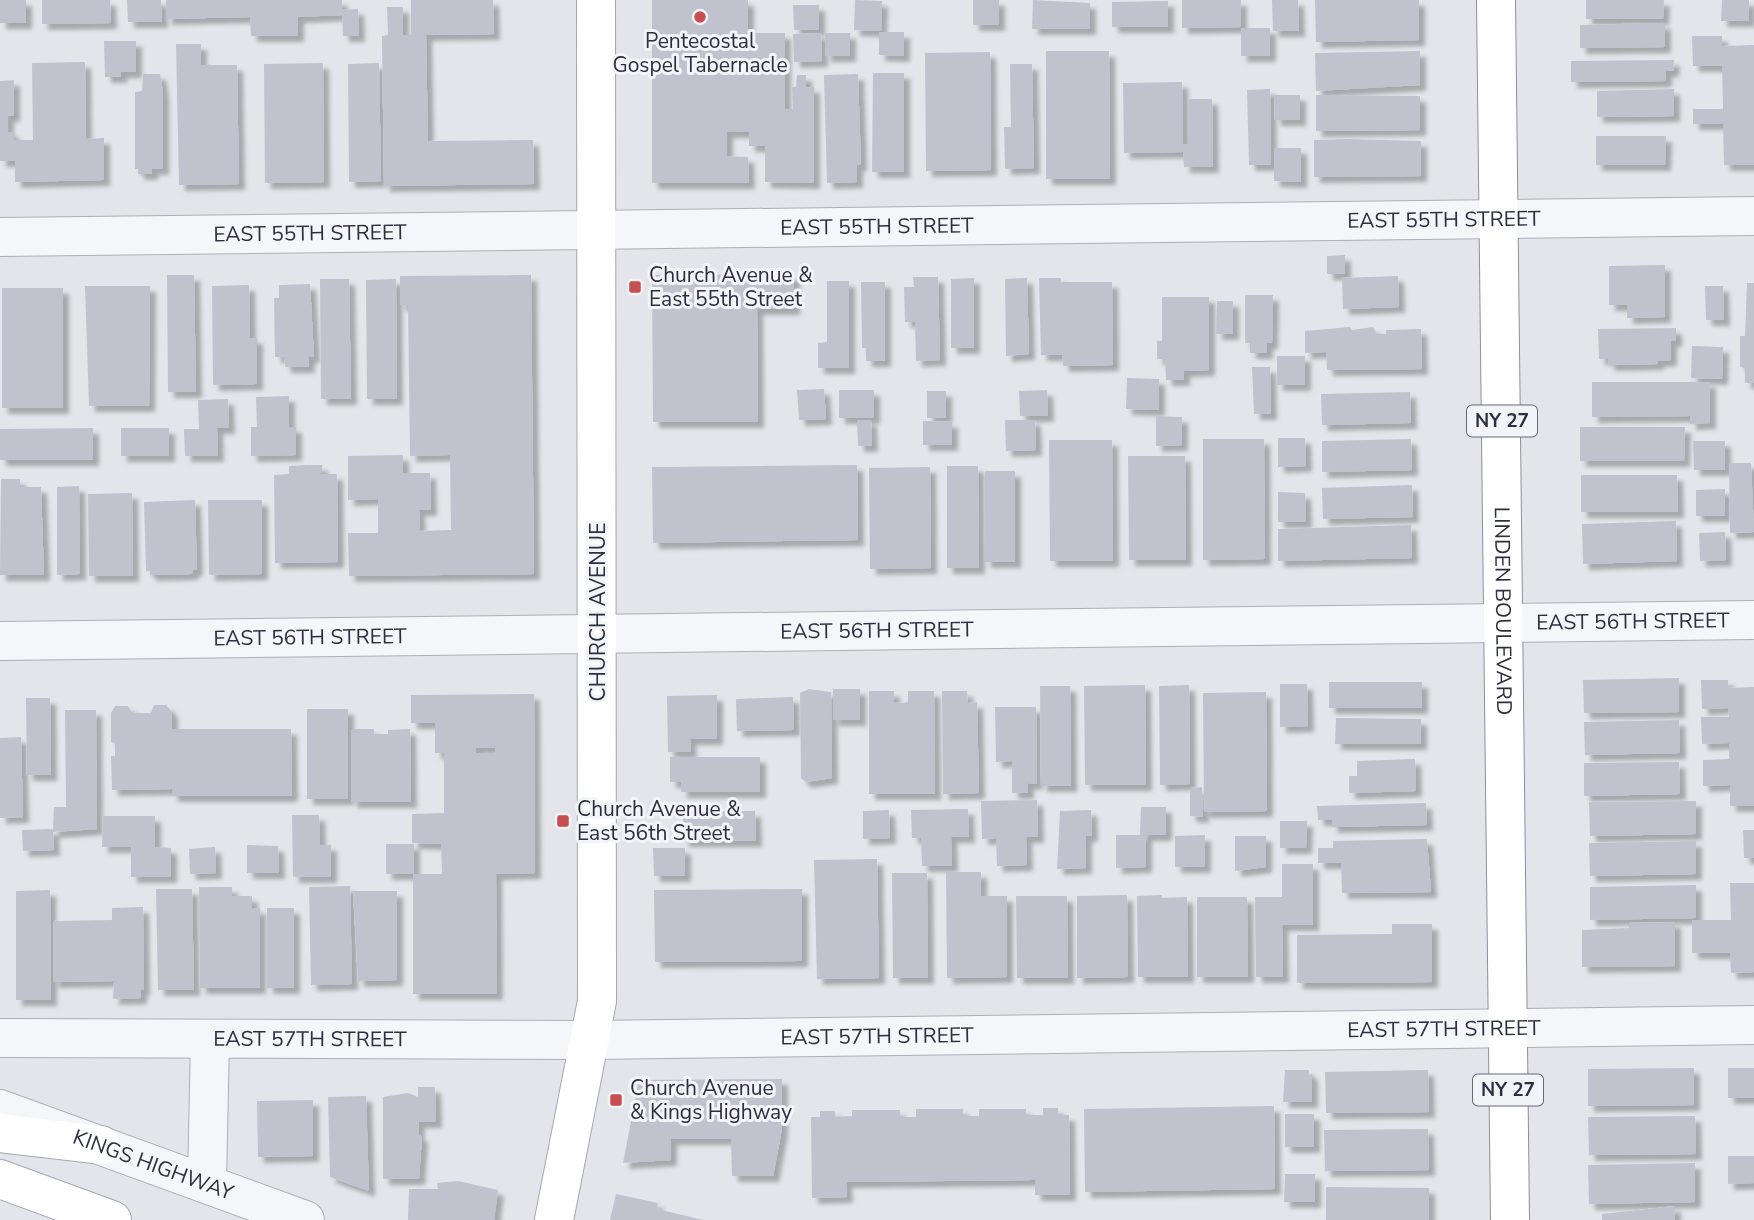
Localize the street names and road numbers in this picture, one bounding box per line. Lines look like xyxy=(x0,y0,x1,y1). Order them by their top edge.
street label: EAST 55TH STREET xyxy=(1347,205,1541,235)
street label: EAST 55TH STREET xyxy=(780,211,974,242)
street label: EAST 55TH STREET xyxy=(213,218,407,248)
road number: NY 27 xyxy=(1467,406,1537,436)
street label: LINDEN BOULEVARD xyxy=(1488,507,1518,715)
street label: CHURCH AVENUE xyxy=(584,523,612,701)
street label: EAST 56TH STREET xyxy=(1536,606,1730,637)
street label: EAST 56TH STREET xyxy=(780,615,974,646)
street label: EAST 56TH STREET xyxy=(213,622,407,652)
street label: EAST 57TH STREET xyxy=(1347,1014,1541,1044)
street label: EAST 57TH STREET xyxy=(780,1021,974,1052)
street label: EAST 57TH STREET xyxy=(213,1025,407,1053)
road number: NY 27 xyxy=(1473,1074,1543,1106)
street label: KINGS HIGHWAY xyxy=(69,1123,238,1207)

